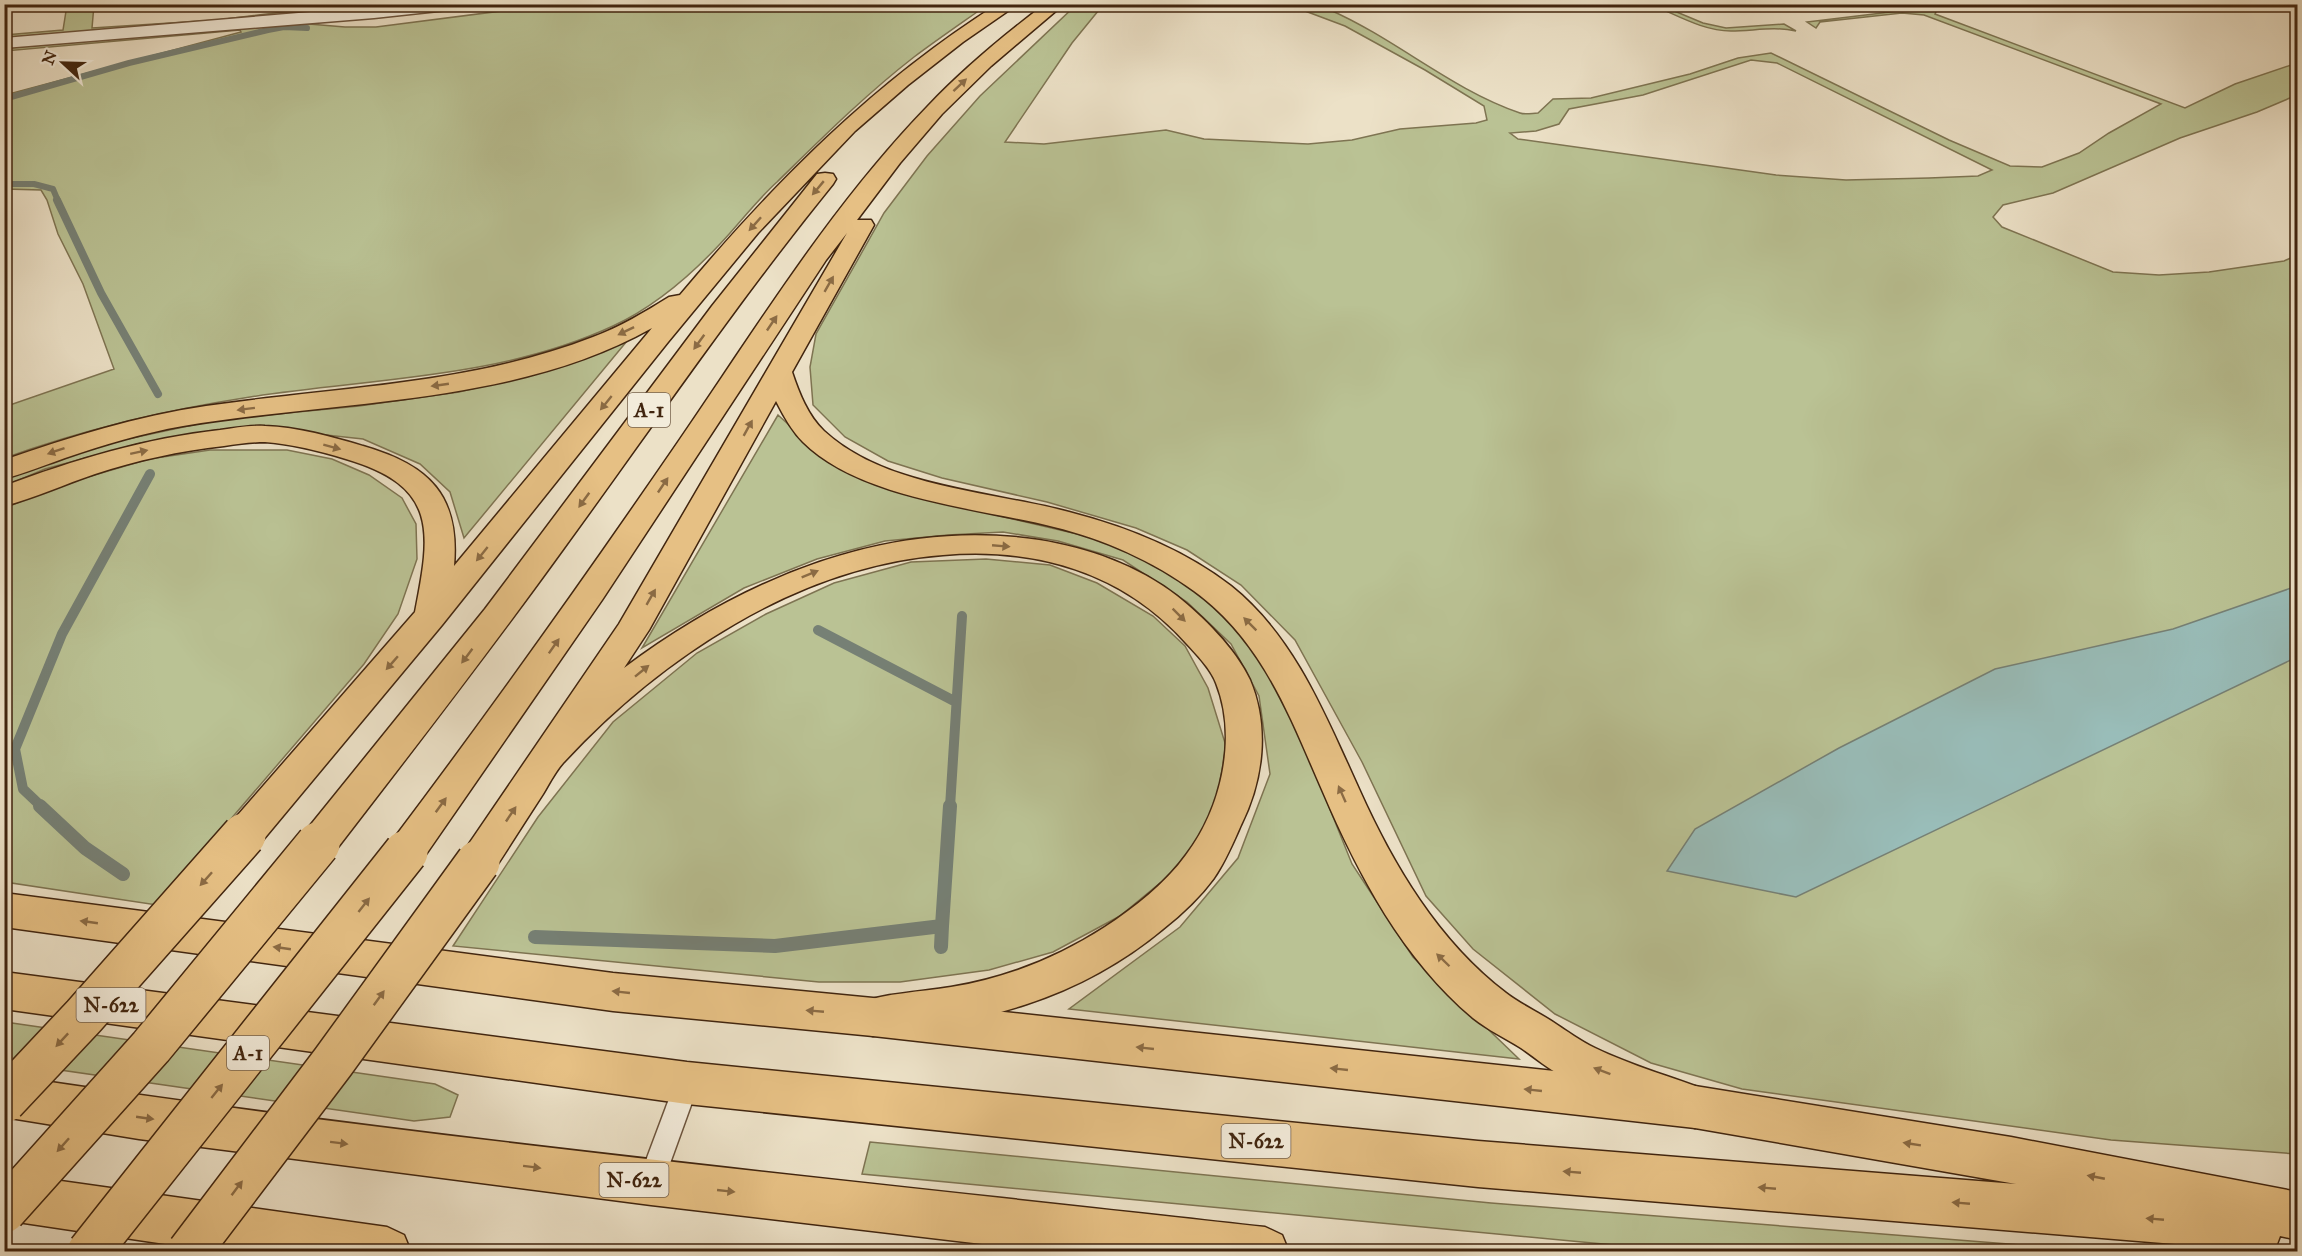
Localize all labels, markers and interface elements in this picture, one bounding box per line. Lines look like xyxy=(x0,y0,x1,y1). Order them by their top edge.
north arrow xyxy=(33,33,93,93)
text: N xyxy=(38,47,61,67)
one-way arrow xyxy=(952,79,966,93)
one-way arrow xyxy=(812,180,825,195)
one-way arrow xyxy=(749,216,762,232)
one-way arrow xyxy=(824,275,834,292)
one-way arrow xyxy=(767,315,778,331)
one-way arrow xyxy=(618,327,635,336)
one-way arrow xyxy=(693,335,705,350)
one-way arrow xyxy=(430,381,449,390)
road number: A-1 xyxy=(628,393,670,427)
one-way arrow xyxy=(599,395,612,411)
one-way arrow xyxy=(237,404,256,414)
one-way arrow xyxy=(743,419,753,436)
one-way arrow xyxy=(323,442,341,452)
one-way arrow xyxy=(47,447,65,457)
one-way arrow xyxy=(130,447,149,456)
one-way arrow xyxy=(657,477,669,493)
one-way arrow xyxy=(578,492,590,507)
one-way arrow xyxy=(992,541,1011,551)
one-way arrow xyxy=(476,546,489,562)
one-way arrow xyxy=(801,569,819,578)
one-way arrow xyxy=(646,589,656,606)
one-way arrow xyxy=(1171,608,1185,622)
one-way arrow xyxy=(1244,617,1258,631)
one-way arrow xyxy=(548,638,559,654)
one-way arrow xyxy=(461,648,473,663)
one-way arrow xyxy=(385,655,398,671)
one-way arrow xyxy=(634,665,650,678)
one-way arrow xyxy=(1338,786,1347,803)
one-way arrow xyxy=(435,797,447,813)
one-way arrow xyxy=(505,806,517,822)
one-way arrow xyxy=(200,871,213,886)
one-way arrow xyxy=(358,898,370,913)
one-way arrow xyxy=(79,917,98,927)
one-way arrow xyxy=(272,943,291,952)
one-way arrow xyxy=(1436,953,1451,967)
one-way arrow xyxy=(611,987,630,997)
road number: N-622 xyxy=(76,988,146,1022)
one-way arrow xyxy=(373,991,385,1007)
one-way arrow xyxy=(805,1006,824,1016)
one-way arrow xyxy=(55,1033,69,1047)
road number: A-1 xyxy=(227,1036,269,1070)
one-way arrow xyxy=(1135,1043,1154,1053)
one-way arrow xyxy=(1329,1064,1348,1074)
one-way arrow xyxy=(1592,1065,1610,1075)
one-way arrow xyxy=(211,1083,224,1099)
one-way arrow xyxy=(1523,1085,1542,1095)
one-way arrow xyxy=(136,1113,155,1123)
road number: N-622 xyxy=(1222,1124,1290,1158)
one-way arrow xyxy=(57,1137,70,1152)
one-way arrow xyxy=(329,1138,348,1147)
one-way arrow xyxy=(1902,1139,1921,1148)
one-way arrow xyxy=(523,1163,542,1172)
road number: N-622 xyxy=(600,1163,668,1197)
one-way arrow xyxy=(1563,1167,1582,1177)
one-way arrow xyxy=(2086,1172,2105,1181)
one-way arrow xyxy=(231,1180,243,1196)
one-way arrow xyxy=(1757,1183,1776,1192)
one-way arrow xyxy=(716,1186,735,1196)
one-way arrow xyxy=(1952,1198,1971,1208)
one-way arrow xyxy=(2146,1214,2165,1224)

